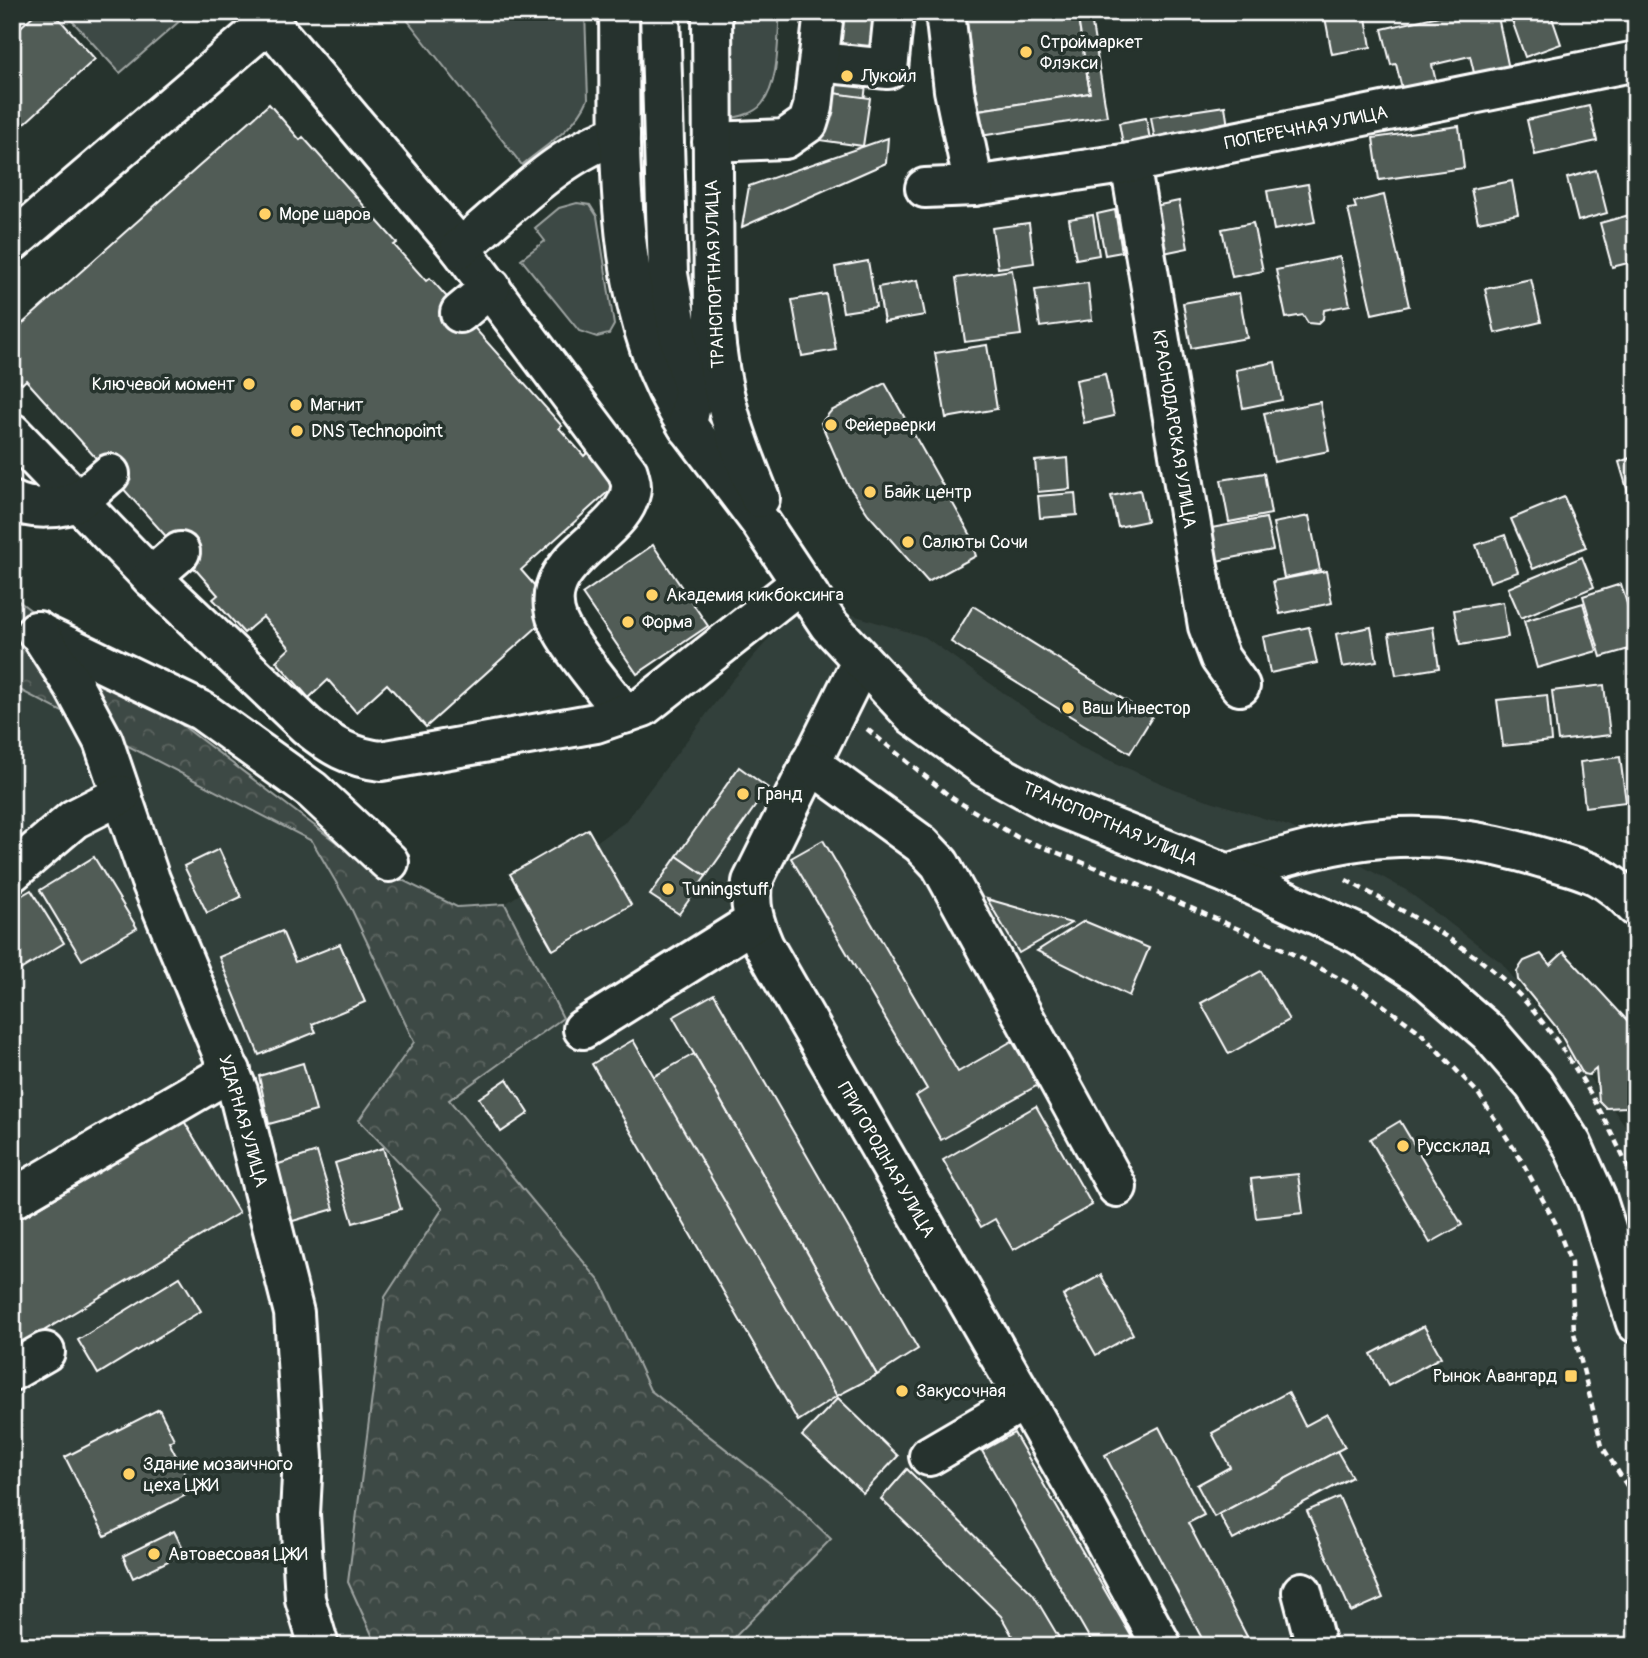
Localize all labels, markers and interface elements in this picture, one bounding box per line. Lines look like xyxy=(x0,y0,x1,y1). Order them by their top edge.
place label: Строймаркет Флэкси xyxy=(1040,31,1143,75)
marker: Строймаркет Флэкси xyxy=(1018,44,1034,60)
place label: Лукойл xyxy=(860,65,917,88)
marker: Лукойл xyxy=(839,68,855,84)
street label: ПОПЕРЕЧНАЯ УЛИЦА xyxy=(1222,101,1390,155)
street label: ТРАНСПОРТНАЯ УЛИЦА xyxy=(700,179,730,369)
place label: Море шаров xyxy=(279,203,371,226)
marker: Море шаров xyxy=(257,206,273,222)
street label: КРАСНОДАРСКАЯ УЛИЦА xyxy=(1147,328,1201,530)
place label: Ключевой момент xyxy=(92,373,235,396)
marker: Ключевой момент xyxy=(241,376,257,392)
place label: Магнит xyxy=(310,394,363,417)
marker: Магнит xyxy=(288,397,304,413)
place label: Фейерверки xyxy=(845,414,935,437)
marker: Фейерверки xyxy=(823,417,839,433)
place label: DNS Technopoint xyxy=(311,420,444,443)
marker: DNS Technopoint xyxy=(289,423,305,439)
place label: Байк центр xyxy=(884,481,972,504)
marker: Байк центр xyxy=(862,484,878,500)
place label: Салюты Сочи xyxy=(922,531,1027,554)
marker: Салюты Сочи xyxy=(900,534,916,550)
place label: Академия кикбоксинга xyxy=(666,584,844,607)
marker: Академия кикбоксинга xyxy=(644,587,660,603)
place label: Форма xyxy=(642,611,692,634)
marker: Форма xyxy=(620,614,636,630)
place label: Ваш Инвестор xyxy=(1082,697,1191,720)
marker: Ваш Инвестор xyxy=(1060,700,1076,716)
street label: ТРАНСПОРТНАЯ УЛИЦА xyxy=(1019,777,1202,872)
place label: Гранд xyxy=(757,783,802,806)
marker: Гранд xyxy=(735,786,751,802)
place label: Tuningstuff xyxy=(682,878,769,901)
marker: Tuningstuff xyxy=(660,881,676,897)
street label: УДАРНАЯ УЛИЦА xyxy=(213,1052,273,1190)
street label: ПРИГОРОДНАЯ УЛИЦА xyxy=(832,1078,940,1242)
place label: Руссклад xyxy=(1417,1135,1490,1158)
marker: Руссклад xyxy=(1395,1138,1411,1154)
place label: Рынок Авангард xyxy=(1433,1365,1557,1388)
marker: Рынок Авангард xyxy=(1563,1368,1579,1384)
place label: Закусочная xyxy=(916,1380,1006,1403)
marker: Закусочная xyxy=(894,1383,910,1399)
place label: Здание мозаичного цеха ЦЖИ xyxy=(143,1453,293,1497)
marker: Здание мозаичного цеха ЦЖИ xyxy=(121,1466,137,1482)
place label: Автовесовая ЦЖИ xyxy=(168,1543,308,1566)
marker: Автовесовая ЦЖИ xyxy=(146,1546,162,1562)

